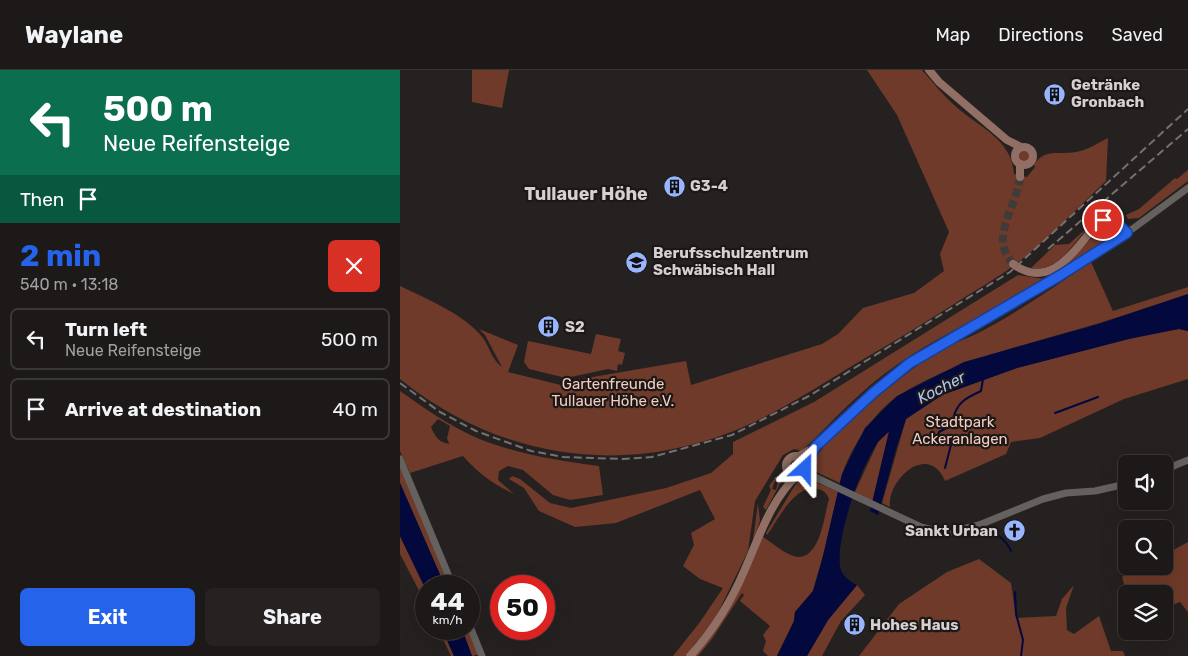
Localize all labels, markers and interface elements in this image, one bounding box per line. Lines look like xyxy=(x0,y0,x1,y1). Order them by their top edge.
text: Waylane xyxy=(25,21,123,49)
text: Map xyxy=(935,24,970,46)
text: Directions xyxy=(998,24,1084,46)
text: Saved xyxy=(1112,24,1163,46)
place label: Getränke Gronbach xyxy=(1071,76,1144,111)
building icon: Getränke Gronbach xyxy=(1043,82,1067,106)
text: 500 m xyxy=(103,88,213,130)
icon: left xyxy=(20,90,85,155)
text: Neue Reifensteige xyxy=(103,130,290,157)
building icon: G3-4 xyxy=(662,174,686,198)
place label: G3-4 xyxy=(690,177,728,195)
district label: Tullauer Höhe xyxy=(524,183,648,205)
icon: arrive xyxy=(74,185,102,213)
text: Then xyxy=(20,188,64,211)
pin xyxy=(1082,199,1124,241)
icon: arrive xyxy=(1089,206,1117,234)
text: 2 min xyxy=(20,238,101,274)
button: close xyxy=(328,240,380,292)
place label: Berufsschulzentrum Schwäbisch Hall xyxy=(653,244,809,279)
school or university icon: Berufsschulzentrum Schwäbisch Hall xyxy=(625,250,649,274)
text: 540 m · 13:18 xyxy=(20,275,118,294)
building icon: S2 xyxy=(537,315,561,339)
text: Turn left xyxy=(65,318,147,341)
place label: S2 xyxy=(565,318,585,336)
icon: left xyxy=(22,325,50,353)
text: 500 m xyxy=(321,328,378,351)
text: Neue Reifensteige xyxy=(65,341,201,360)
water label: Kocher xyxy=(914,367,969,408)
park label: Gartenfreunde Tullauer Höhe e.V. xyxy=(552,375,674,410)
icon: arrive xyxy=(22,395,50,423)
text: Arrive at destination xyxy=(65,398,261,421)
text: 40 m xyxy=(333,398,378,421)
park label: Stadtpark Ackeranlagen xyxy=(912,413,1008,448)
position arrow xyxy=(778,442,830,494)
map controls xyxy=(1118,455,1173,640)
button: sound xyxy=(1118,455,1173,510)
church icon: Sankt Urban xyxy=(1002,519,1026,543)
button: search xyxy=(1118,520,1173,575)
place label: Sankt Urban xyxy=(905,522,998,540)
speed limit sign: 50 xyxy=(490,575,555,640)
button: layers xyxy=(1118,585,1173,640)
text: 44 xyxy=(430,587,465,616)
button: Exit xyxy=(20,588,195,646)
button: Share xyxy=(205,588,380,646)
text: km/h xyxy=(433,613,462,627)
building icon: Hohes Haus xyxy=(842,613,866,637)
place label: Hohes Haus xyxy=(870,616,958,634)

